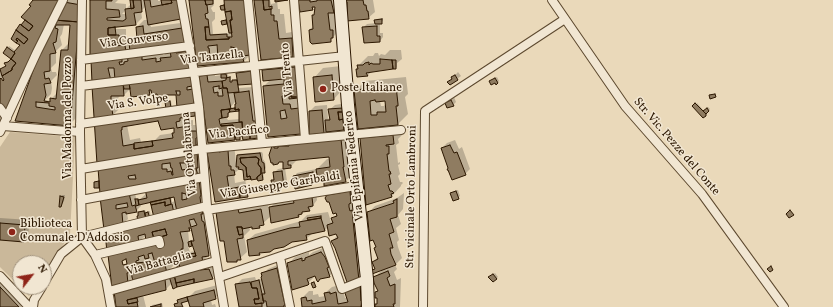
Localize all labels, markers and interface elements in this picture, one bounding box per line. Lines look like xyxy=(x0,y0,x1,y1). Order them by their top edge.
street label: Via Converso xyxy=(99,30,169,52)
street label: Via Trento xyxy=(278,42,298,98)
street label: Via Tanzella xyxy=(179,47,245,69)
street label: Via Madonna del Pozzo xyxy=(62,57,76,179)
place label: Poste Italiane xyxy=(331,82,402,96)
marker: Poste Italiane xyxy=(318,84,328,94)
street label: Via S. Volpe xyxy=(107,92,169,114)
street label: Str. Vic. Pezze del Conte xyxy=(630,95,722,199)
street label: Via Epifania Federico xyxy=(342,110,368,222)
street label: Via Ortolabruna xyxy=(179,111,201,197)
street label: Via Pacifico xyxy=(208,123,270,143)
street label: Str. vicinale Orto Lambroni xyxy=(404,125,420,269)
street label: Via Giuseppe Garibaldi xyxy=(219,169,341,203)
place label: Biblioteca Comunale D'Addosio xyxy=(20,218,129,246)
marker: Biblioteca Comunale D'Addosio xyxy=(7,227,17,237)
street label: Via Battaglia xyxy=(125,248,193,280)
north arrow xyxy=(12,255,52,295)
text: N xyxy=(33,262,50,276)

